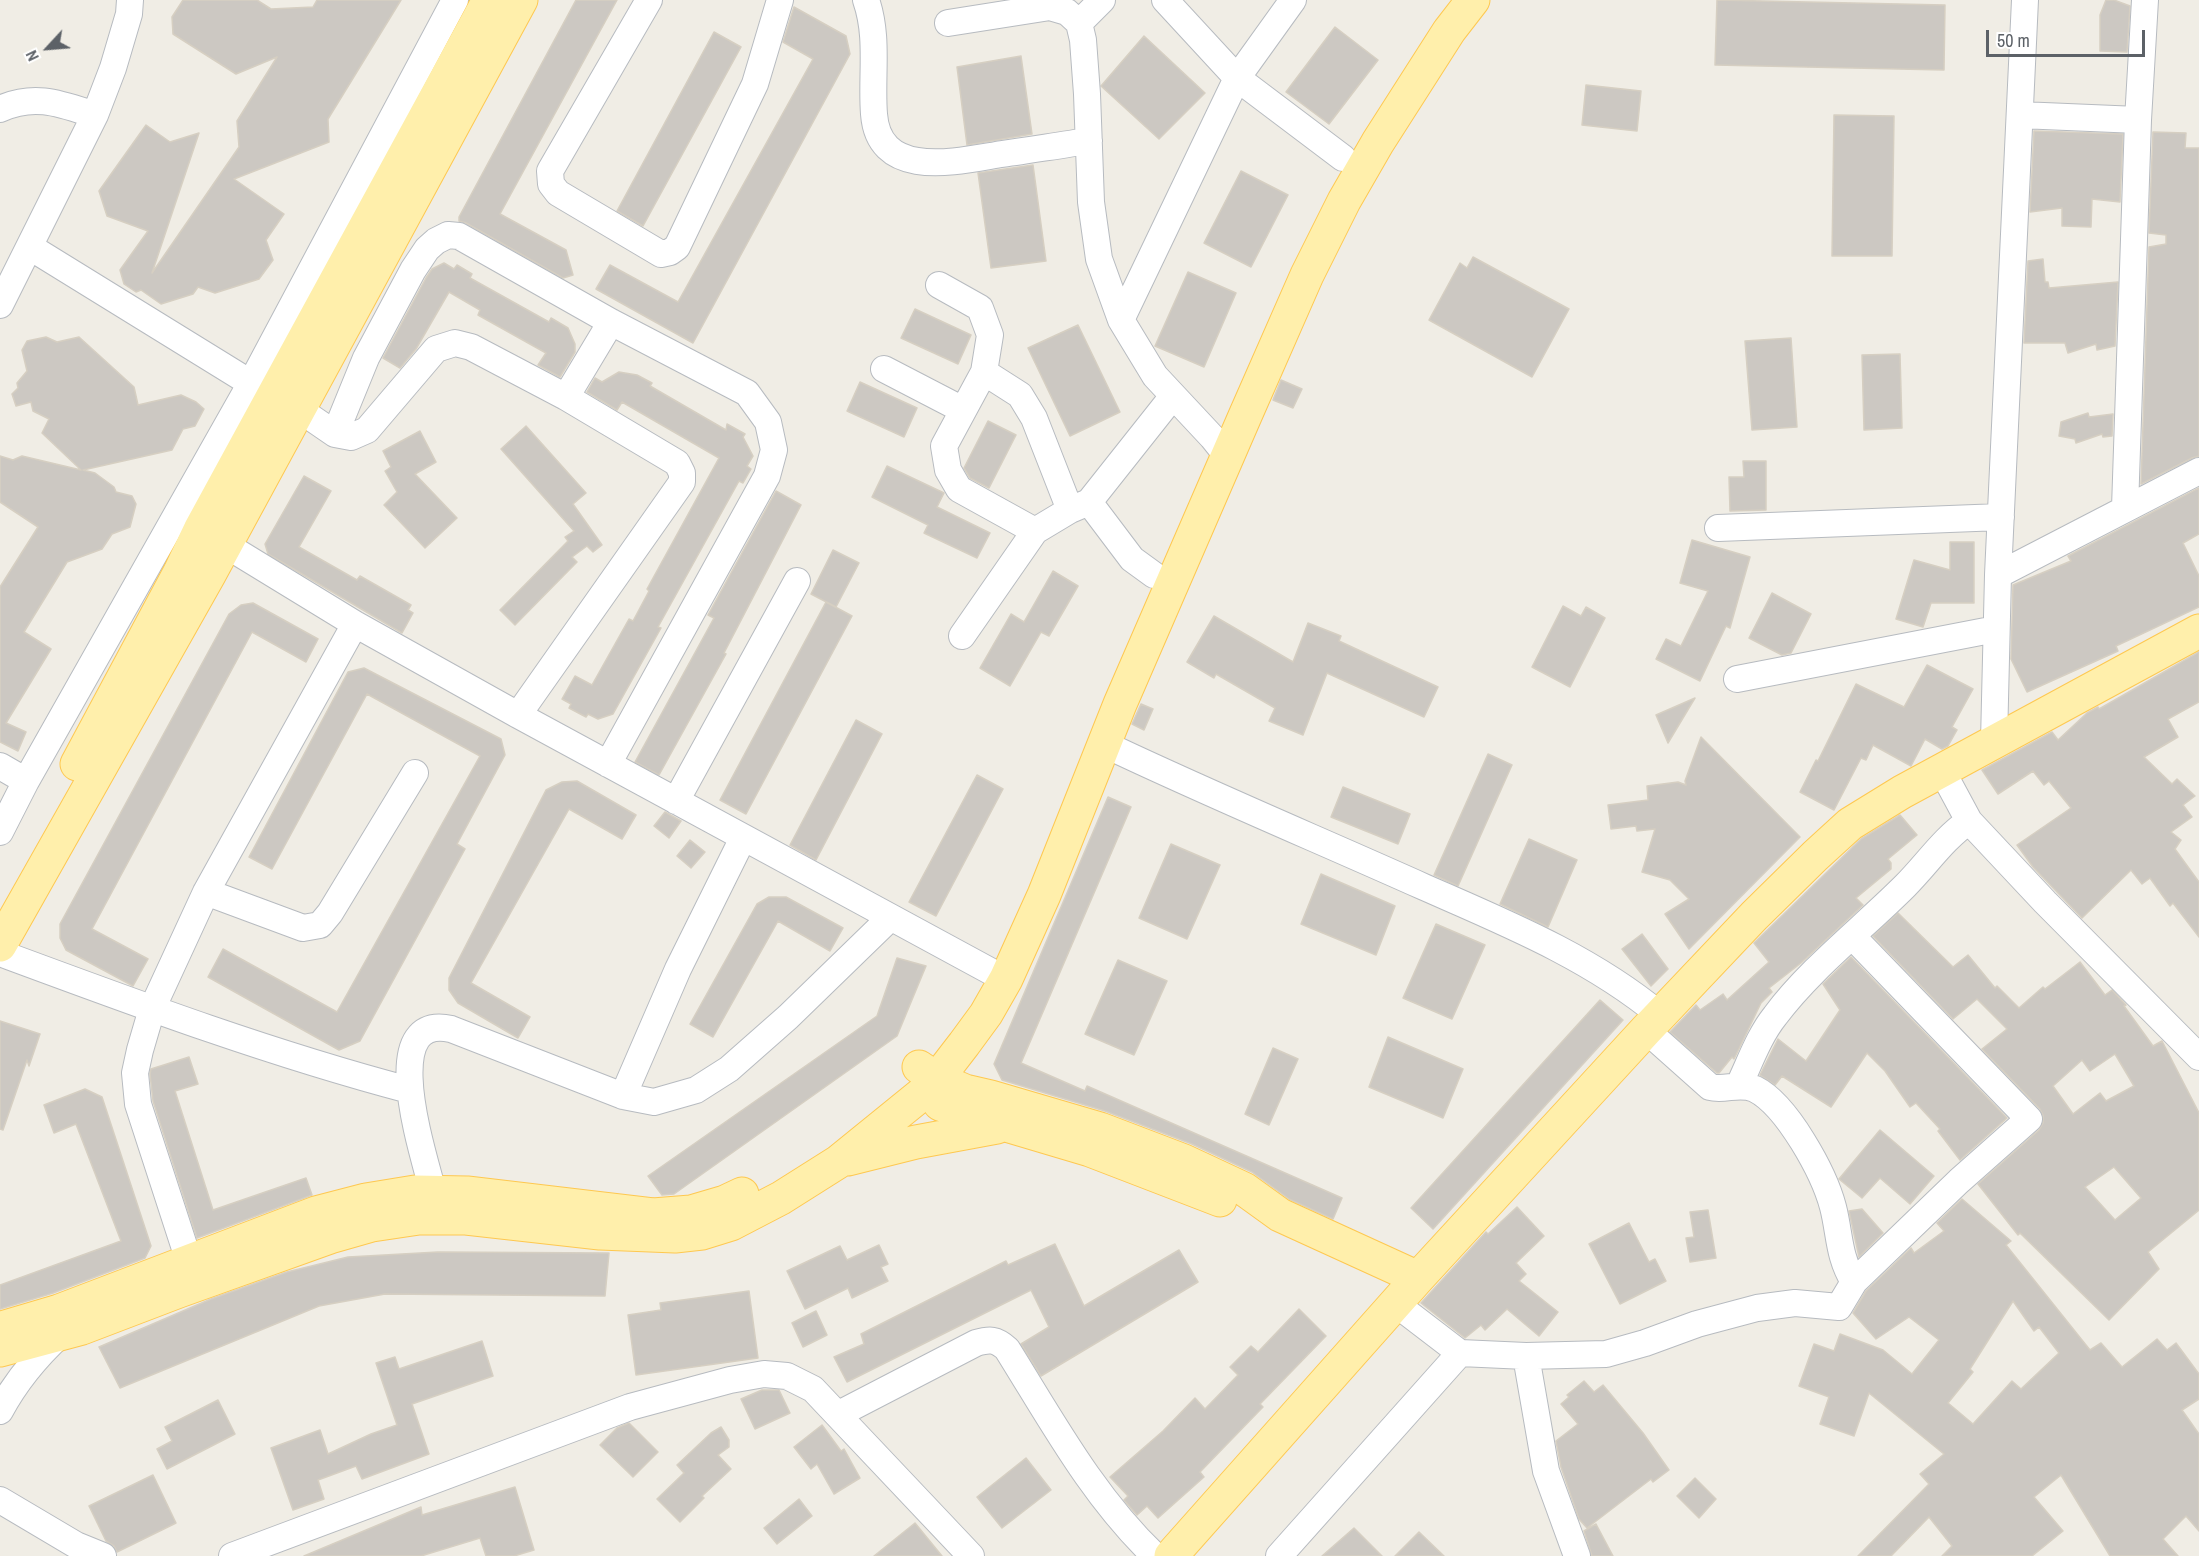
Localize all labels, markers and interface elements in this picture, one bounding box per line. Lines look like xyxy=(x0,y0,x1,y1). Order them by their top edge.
north arrow xyxy=(18,18,78,78)
scale bar xyxy=(1989,18,2148,56)
text: 50 m xyxy=(1997,28,2030,53)
text: N xyxy=(20,47,44,65)

